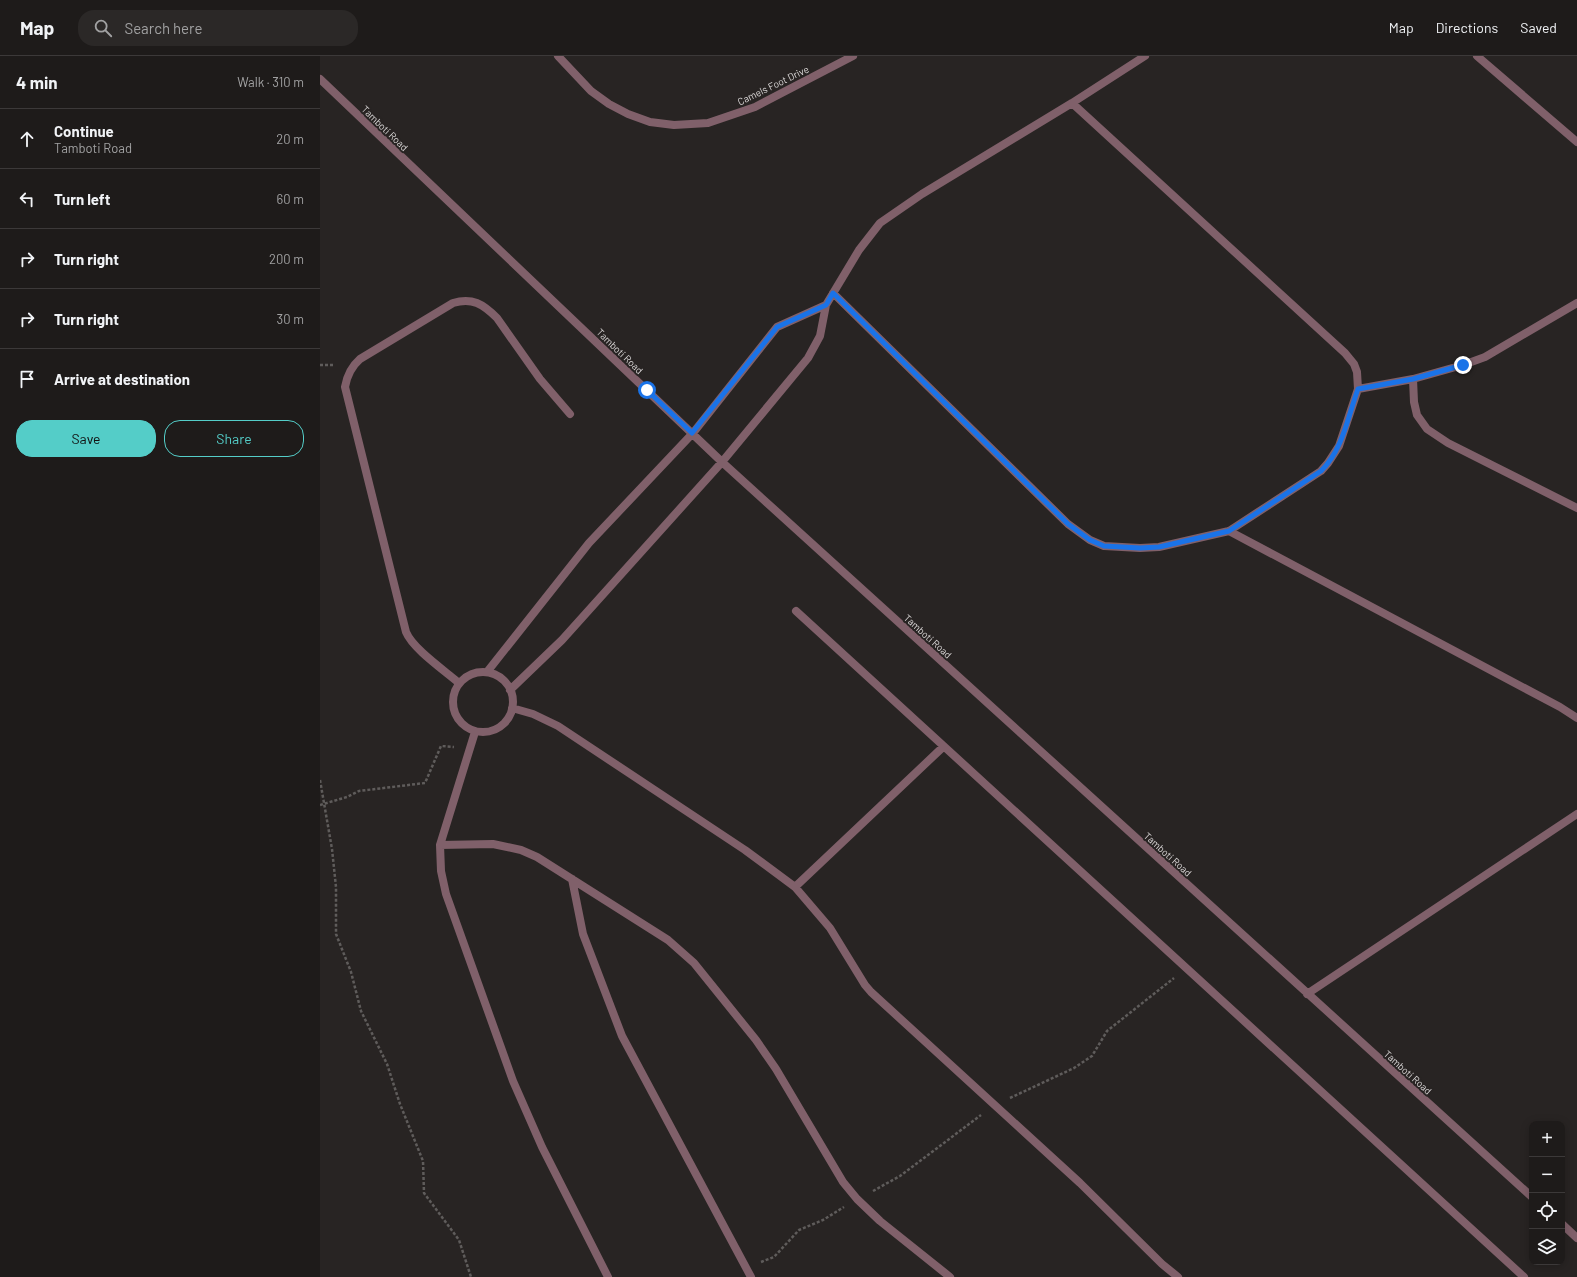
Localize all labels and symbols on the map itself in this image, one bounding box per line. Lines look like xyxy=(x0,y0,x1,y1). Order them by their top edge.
street label: Camels Foot Drive xyxy=(735,63,811,107)
street label: Tamboti Road xyxy=(359,103,411,153)
street label: Tamboti Road xyxy=(594,326,646,376)
route end xyxy=(1454,356,1472,374)
route start xyxy=(638,381,656,399)
street label: Tamboti Road xyxy=(902,611,954,661)
street label: Tamboti Road xyxy=(1142,829,1194,879)
street label: Tamboti Road xyxy=(1382,1047,1434,1097)

